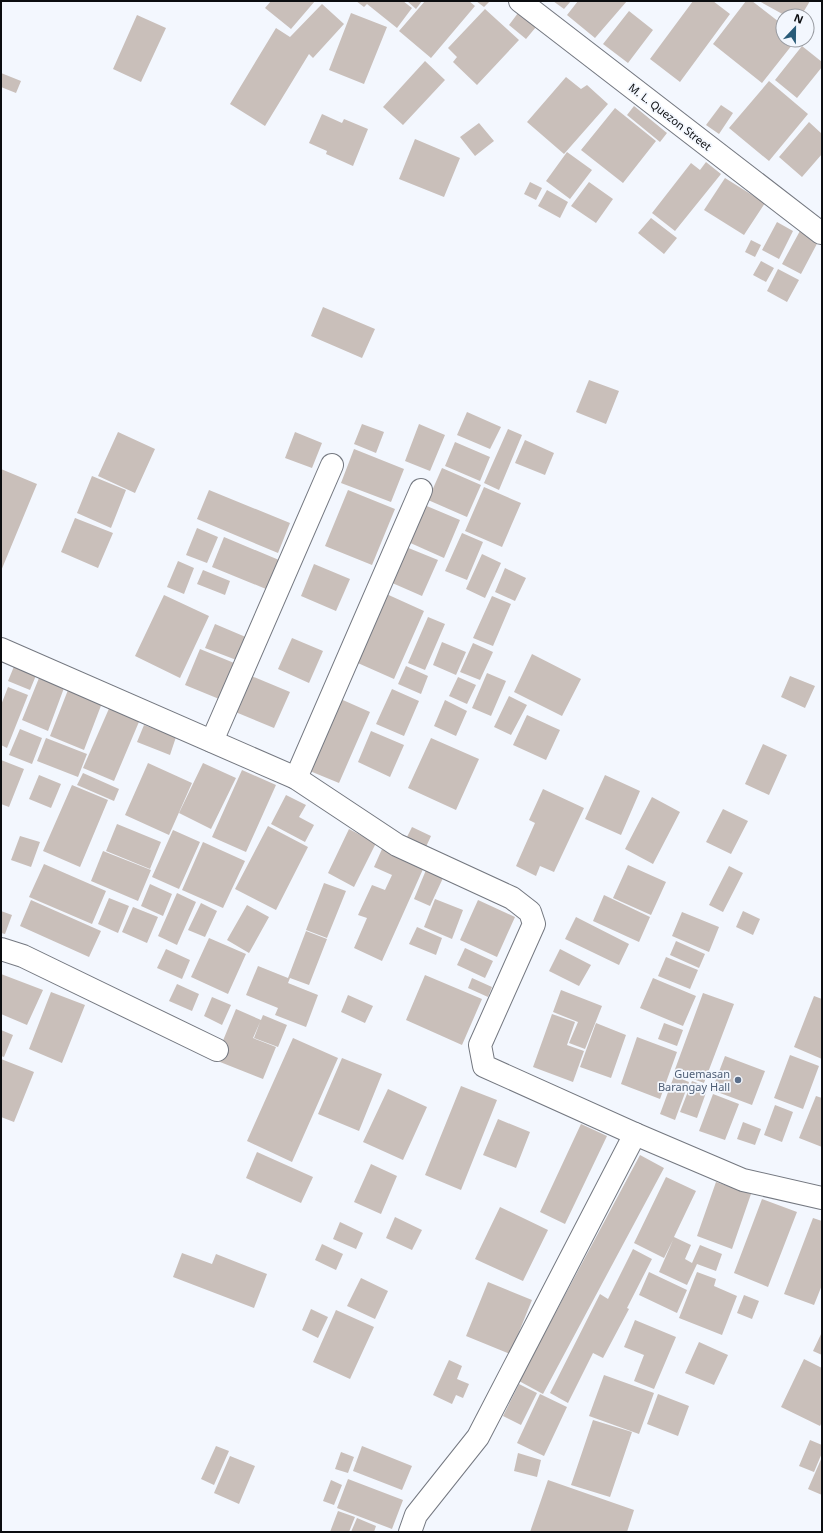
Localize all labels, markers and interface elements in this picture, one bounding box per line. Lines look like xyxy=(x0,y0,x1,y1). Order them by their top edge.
north arrow xyxy=(775,8,815,48)
text: N xyxy=(792,10,806,27)
street label: M. L. Quezon Street xyxy=(626,80,715,154)
place label: Guemasan Barangay Hall xyxy=(658,1066,730,1094)
marker: Guemasan Barangay Hall xyxy=(733,1075,743,1085)

